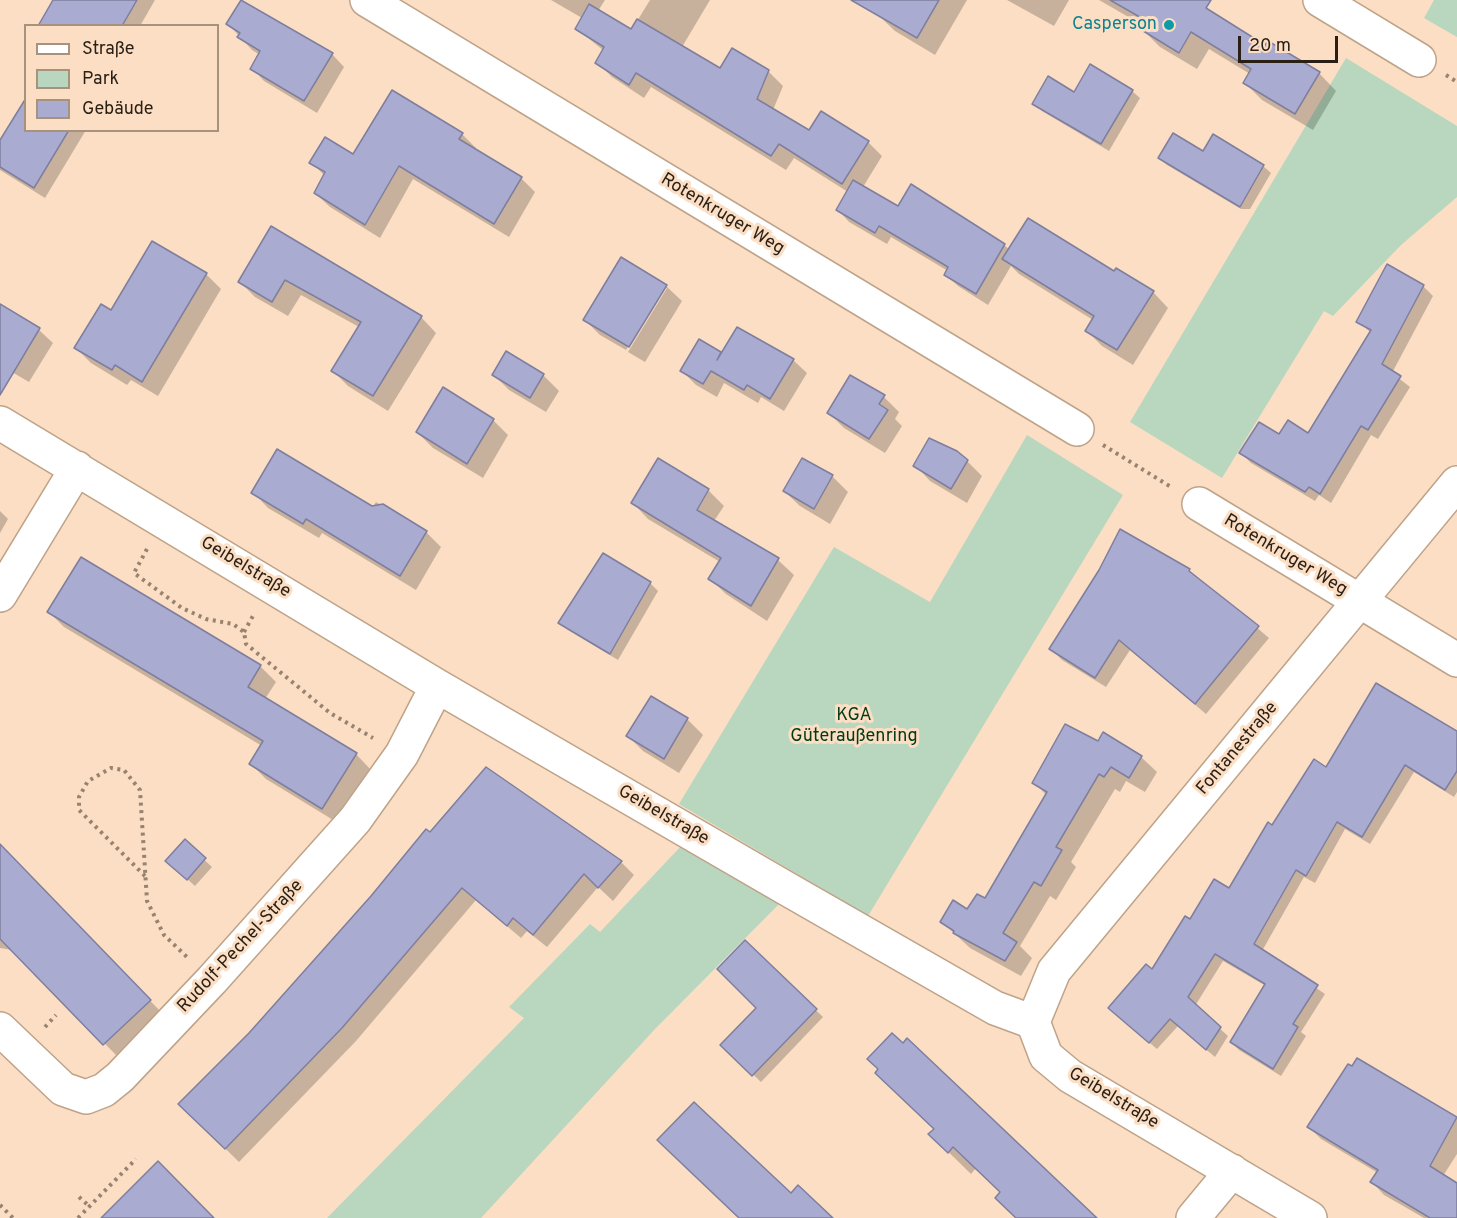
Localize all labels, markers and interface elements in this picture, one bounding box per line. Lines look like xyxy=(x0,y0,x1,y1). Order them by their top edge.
place label: Casperson xyxy=(1072,14,1157,36)
marker: Casperson xyxy=(1162,18,1176,32)
legend xyxy=(24,24,219,132)
scale bar xyxy=(1241,24,1342,62)
text: 20 m xyxy=(1249,35,1291,58)
text: Straße xyxy=(82,38,134,61)
text: Park xyxy=(82,68,119,91)
text: Gebäude xyxy=(82,98,154,121)
street label: Rotenkruger Weg xyxy=(656,170,788,260)
street label: Rotenkruger Weg xyxy=(1219,511,1351,601)
street label: Geibelstraße xyxy=(196,533,294,603)
street label: Fontanestraße xyxy=(1193,698,1283,800)
park label: KGA Güteraußenring xyxy=(790,705,918,748)
street label: Geibelstraße xyxy=(614,781,712,851)
street label: Rudolf-Pechel-Straße xyxy=(174,876,308,1018)
street label: Geibelstraße xyxy=(1064,1064,1162,1134)

